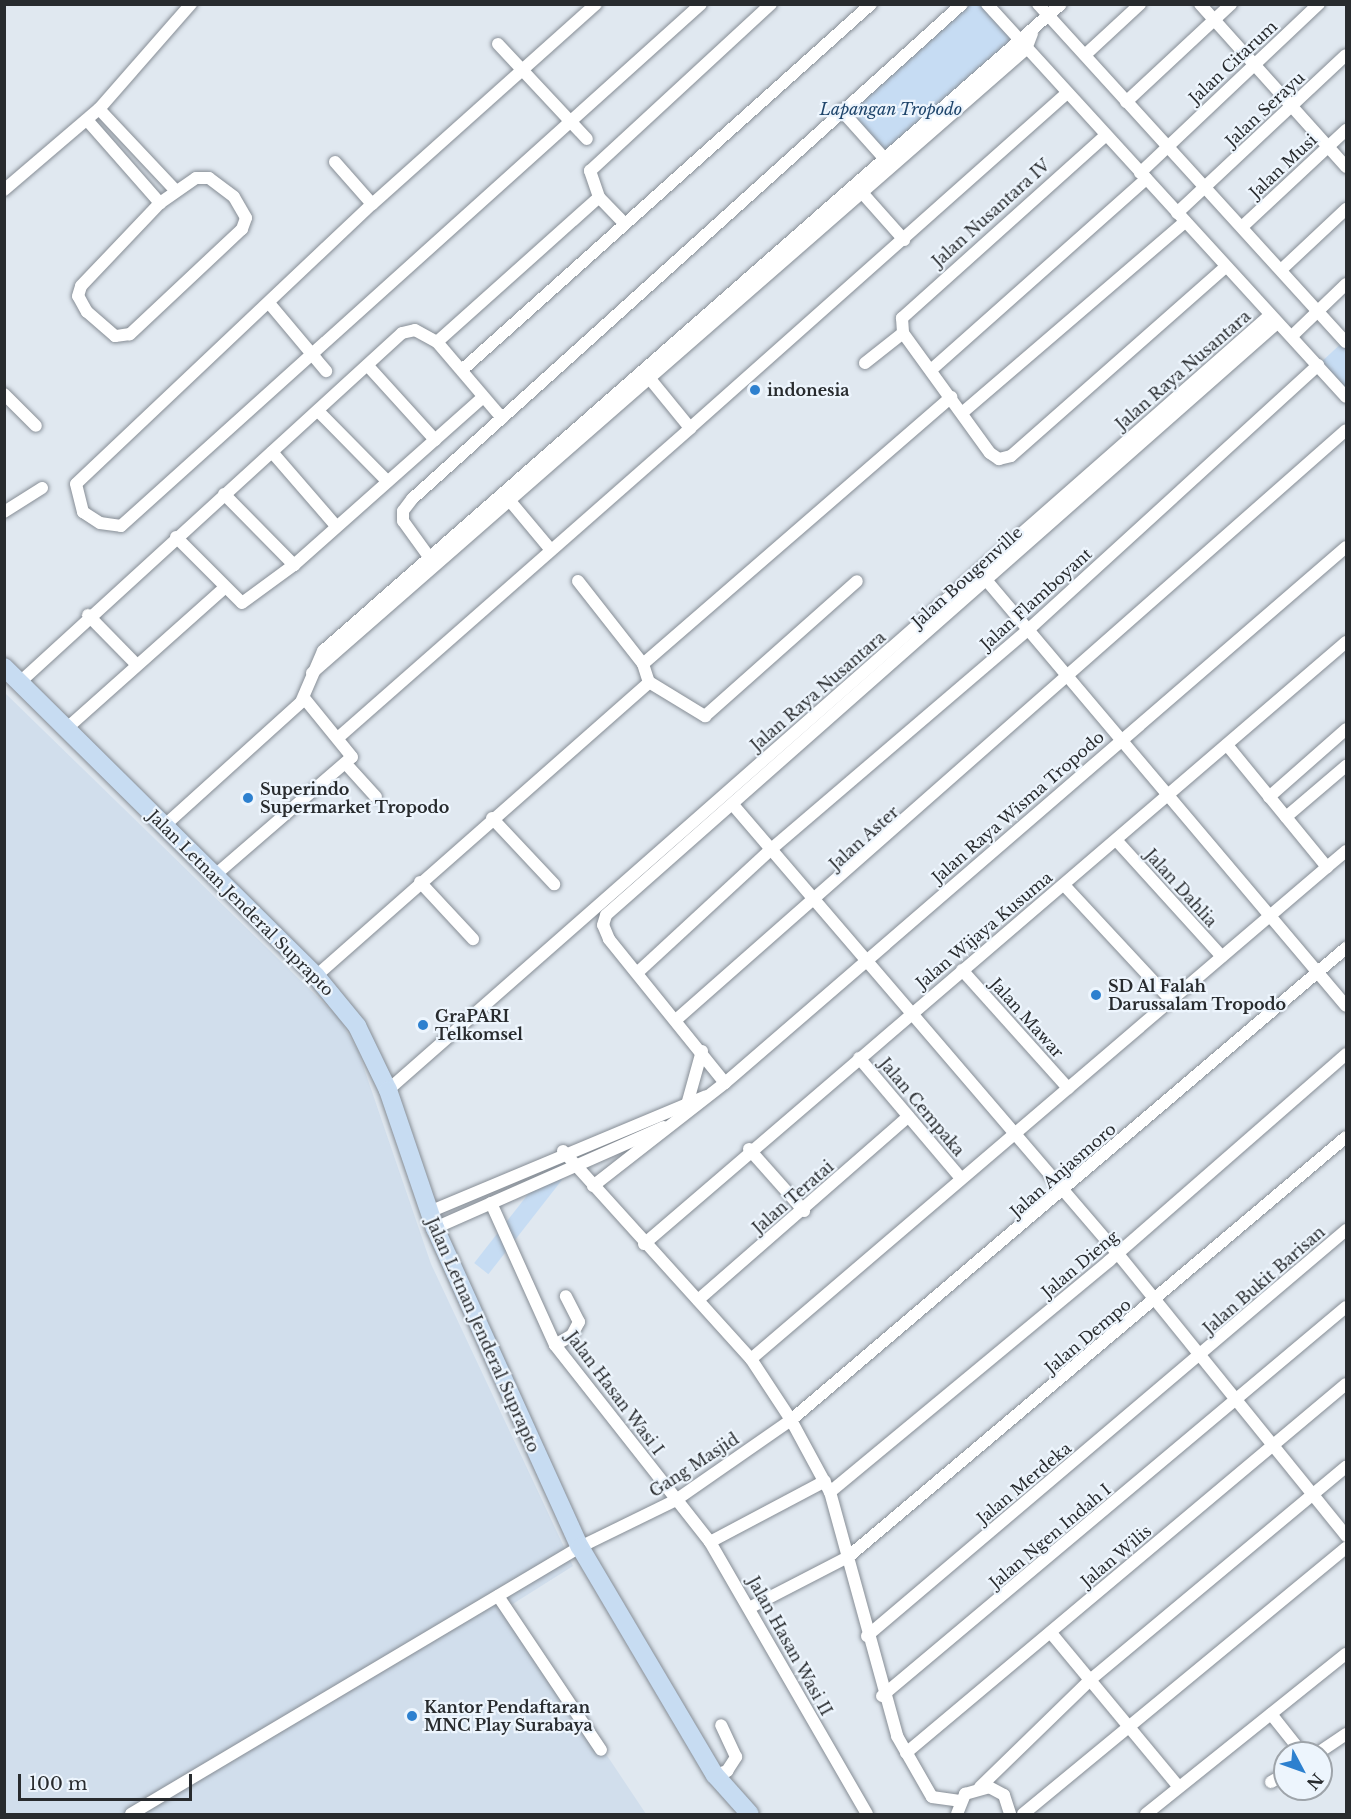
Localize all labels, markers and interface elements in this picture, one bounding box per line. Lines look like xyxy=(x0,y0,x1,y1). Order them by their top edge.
street label: Jalan Citarum xyxy=(1185,16,1281,108)
street label: Jalan Serayu xyxy=(1222,68,1308,150)
park label: Lapangan Tropodo xyxy=(819,99,963,119)
street label: Jalan Musi xyxy=(1245,130,1321,202)
street label: Jalan Nusantara IV xyxy=(928,155,1054,271)
street label: Jalan Raya Nusantara xyxy=(1112,306,1254,434)
place label: indonesia xyxy=(767,380,849,400)
marker: indonesia xyxy=(748,383,762,397)
street label: Jalan Bougenville xyxy=(908,522,1026,632)
street label: Jalan Flamboyant xyxy=(976,544,1096,654)
street label: Jalan Raya Nusantara xyxy=(747,627,889,755)
street label: Jalan Raya Wisma Tropodo xyxy=(927,727,1109,887)
place label: Superindo Supermarket Tropodo xyxy=(260,779,450,817)
marker: Superindo Supermarket Tropodo xyxy=(241,791,255,805)
street label: Jalan Aster xyxy=(825,802,903,874)
street label: Jalan Letnan Jenderal Suprapto xyxy=(144,806,338,1000)
street label: Jalan Dahlia xyxy=(1141,845,1221,931)
street label: Jalan Wijaya Kusuma xyxy=(912,867,1056,993)
street label: Jalan Mawar xyxy=(986,974,1068,1062)
place label: SD Al Falah Darussalam Tropodo xyxy=(1108,976,1287,1014)
marker: SD Al Falah Darussalam Tropodo xyxy=(1089,988,1103,1002)
place label: GraPARI Telkomsel xyxy=(435,1006,523,1044)
marker: GraPARI Telkomsel xyxy=(416,1018,430,1032)
street label: Jalan Cempaka xyxy=(875,1054,969,1160)
street label: Jalan Anjasmoro xyxy=(1006,1119,1120,1221)
street label: Jalan Teratai xyxy=(748,1156,838,1238)
street label: Jalan Letnan Jenderal Suprapto xyxy=(422,1215,544,1455)
street label: Jalan Bukit Barisan xyxy=(1199,1222,1329,1338)
street label: Jalan Dieng xyxy=(1038,1227,1122,1301)
street label: Jalan Dempo xyxy=(1041,1295,1135,1377)
street label: Jalan Hasan Wasi I xyxy=(562,1327,668,1459)
street label: Gang Masjid xyxy=(646,1429,742,1501)
street label: Jalan Merdeka xyxy=(973,1438,1075,1528)
street label: Jalan Ngen Indah I xyxy=(986,1480,1114,1592)
street label: Jalan Wilis xyxy=(1077,1521,1155,1591)
street label: Jalan Hasan Wasi II xyxy=(744,1573,836,1719)
place label: Kantor Pendaftaran MNC Play Surabaya xyxy=(424,1697,593,1735)
marker: Kantor Pendaftaran MNC Play Surabaya xyxy=(405,1709,419,1723)
north arrow xyxy=(1273,1741,1333,1801)
scale bar xyxy=(21,1762,195,1800)
text: N xyxy=(1303,1769,1328,1794)
text: 100 m xyxy=(29,1773,87,1795)

